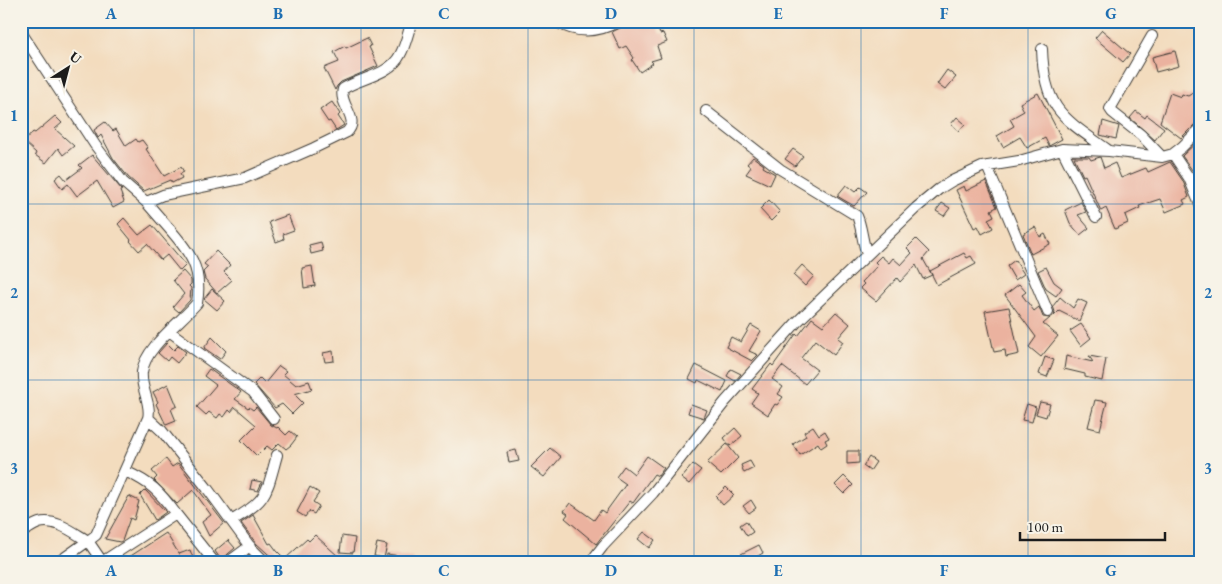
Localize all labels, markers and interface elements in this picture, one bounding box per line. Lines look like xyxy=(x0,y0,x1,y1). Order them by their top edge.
text: A xyxy=(104,3,117,24)
text: B xyxy=(273,3,283,24)
text: C xyxy=(438,3,450,24)
text: D xyxy=(605,3,617,24)
text: E xyxy=(773,3,783,24)
text: F xyxy=(940,3,949,24)
text: G xyxy=(1105,3,1117,24)
north arrow xyxy=(42,42,92,92)
text: U xyxy=(66,47,86,68)
text: 1 xyxy=(10,105,18,126)
text: 1 xyxy=(1204,105,1212,126)
text: 2 xyxy=(10,282,19,303)
text: 2 xyxy=(1204,282,1213,303)
text: 3 xyxy=(10,458,18,479)
text: 3 xyxy=(1204,458,1212,479)
scale bar xyxy=(1020,509,1164,541)
text: 100 m xyxy=(1027,517,1064,536)
text: A xyxy=(104,560,117,581)
text: B xyxy=(273,560,283,581)
text: C xyxy=(438,560,450,581)
text: D xyxy=(605,560,617,581)
text: E xyxy=(773,560,783,581)
text: F xyxy=(940,560,949,581)
text: G xyxy=(1105,560,1117,581)

